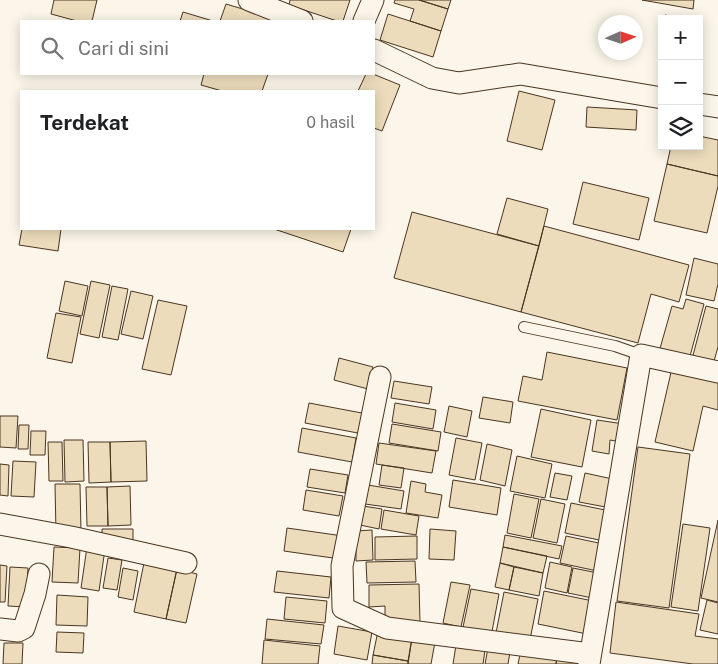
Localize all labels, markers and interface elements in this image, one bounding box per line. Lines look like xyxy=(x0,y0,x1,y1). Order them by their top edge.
north arrow xyxy=(598,15,643,60)
map controls xyxy=(658,15,703,150)
button: + xyxy=(658,15,703,60)
search box xyxy=(20,20,375,75)
icon: search xyxy=(38,34,66,62)
text: Cari di sini xyxy=(78,37,169,59)
button: − xyxy=(658,60,703,105)
button: layers xyxy=(658,105,703,150)
text: Terdekat xyxy=(40,110,129,135)
text: 0 hasil xyxy=(306,113,355,132)

